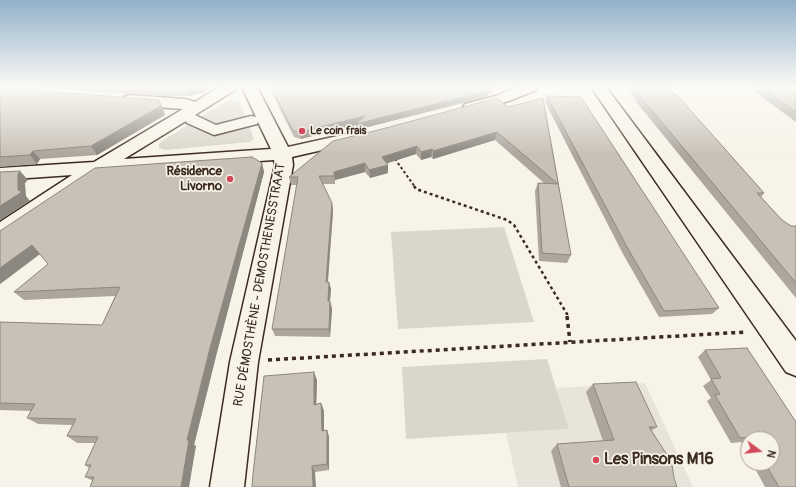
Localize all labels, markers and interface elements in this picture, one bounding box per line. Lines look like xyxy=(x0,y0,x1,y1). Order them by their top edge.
place label: Le coin frais xyxy=(310,124,366,138)
marker: Le coin frais xyxy=(297,126,307,136)
street label: RUE DÉMOSTHÈNE - DEMOSTHENESSTRAAT xyxy=(231,162,289,408)
place label: Résidence Livorno xyxy=(166,164,222,195)
marker: Résidence Livorno xyxy=(225,174,235,184)
north arrow xyxy=(740,431,780,471)
text: N xyxy=(764,449,778,459)
place label: Les Pinsons M16 xyxy=(604,450,714,470)
marker: Les Pinsons M16 xyxy=(591,455,601,465)

